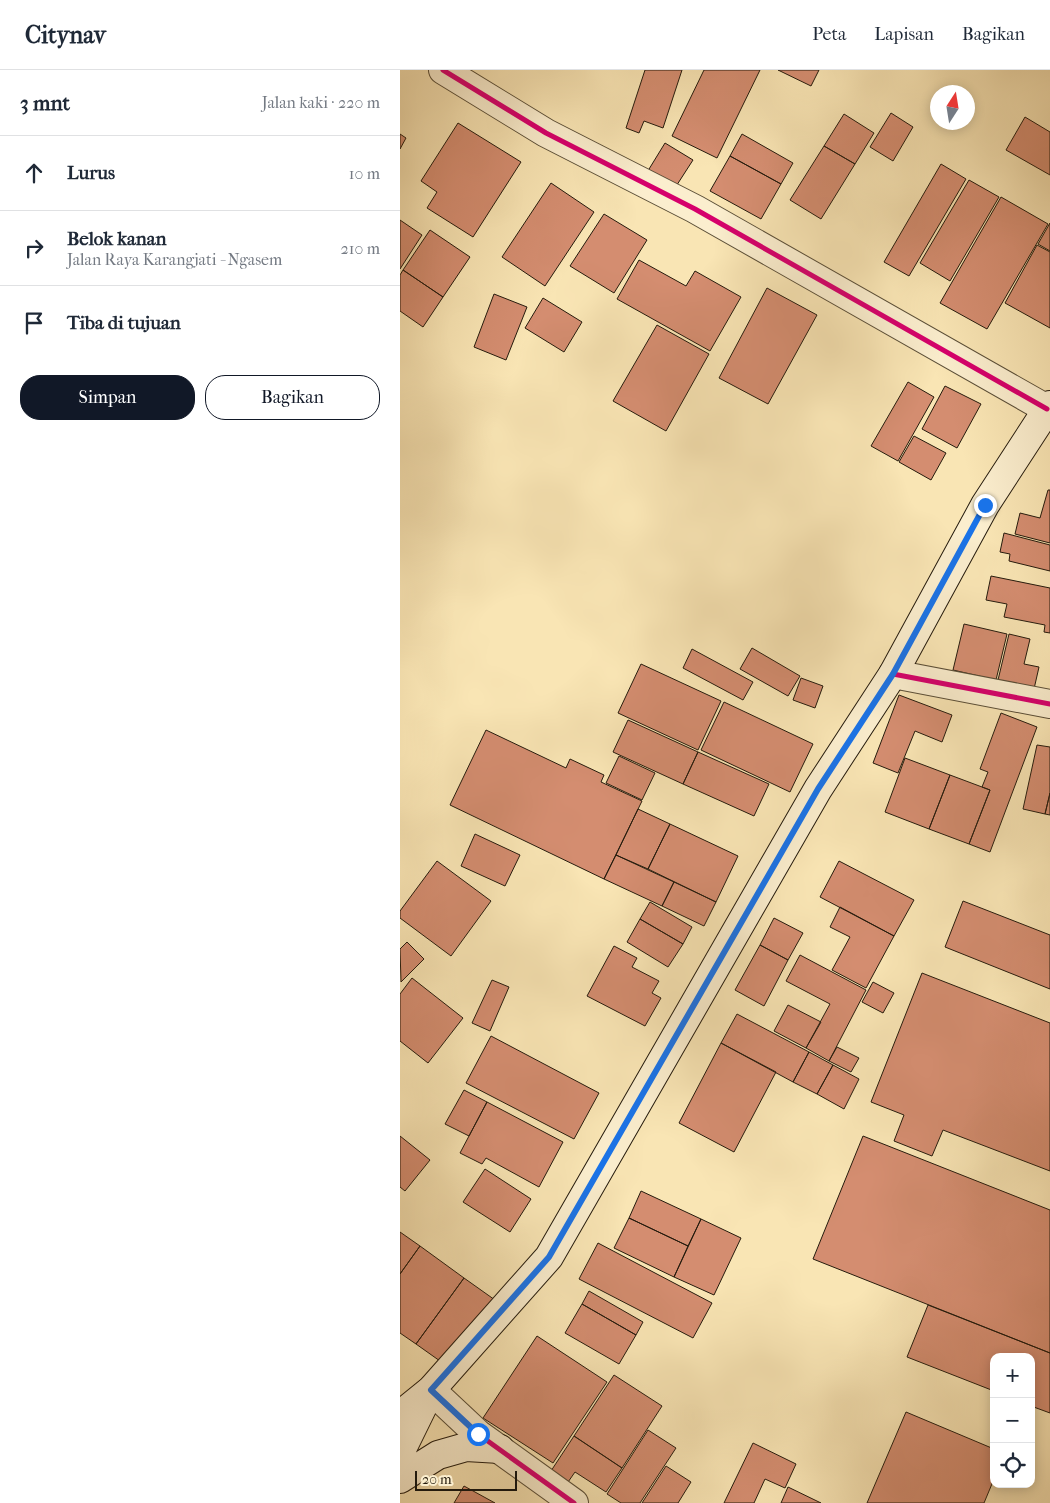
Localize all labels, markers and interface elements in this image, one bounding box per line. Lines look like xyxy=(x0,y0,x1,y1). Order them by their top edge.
text: Citynav xyxy=(25,21,106,49)
text: Peta xyxy=(812,24,846,45)
text: Lapisan xyxy=(874,24,934,45)
text: Bagikan xyxy=(962,24,1025,45)
north arrow xyxy=(930,85,975,130)
text: 3 mnt xyxy=(20,91,70,115)
text: Jalan kaki · 220 m xyxy=(262,93,380,112)
icon: ahead xyxy=(20,159,48,187)
text: Lurus xyxy=(67,162,115,184)
text: 10 m xyxy=(349,164,380,183)
text: Belok kanan xyxy=(67,228,167,250)
icon: right xyxy=(20,234,48,262)
text: 210 m xyxy=(341,239,380,258)
text: Jalan Raya Karangjati - Ngasem xyxy=(67,250,282,269)
icon: arrive xyxy=(20,309,48,337)
text: Tiba di tujuan xyxy=(67,312,181,334)
button: Simpan xyxy=(20,375,195,420)
button: Bagikan xyxy=(205,375,380,420)
route end xyxy=(974,494,997,517)
map controls xyxy=(990,1353,1035,1488)
button: + xyxy=(990,1353,1035,1398)
button: − xyxy=(990,1398,1035,1443)
route start xyxy=(467,1423,490,1446)
button: locate xyxy=(990,1443,1035,1488)
scale bar xyxy=(415,1468,518,1491)
text: 20 m xyxy=(422,1471,452,1488)

